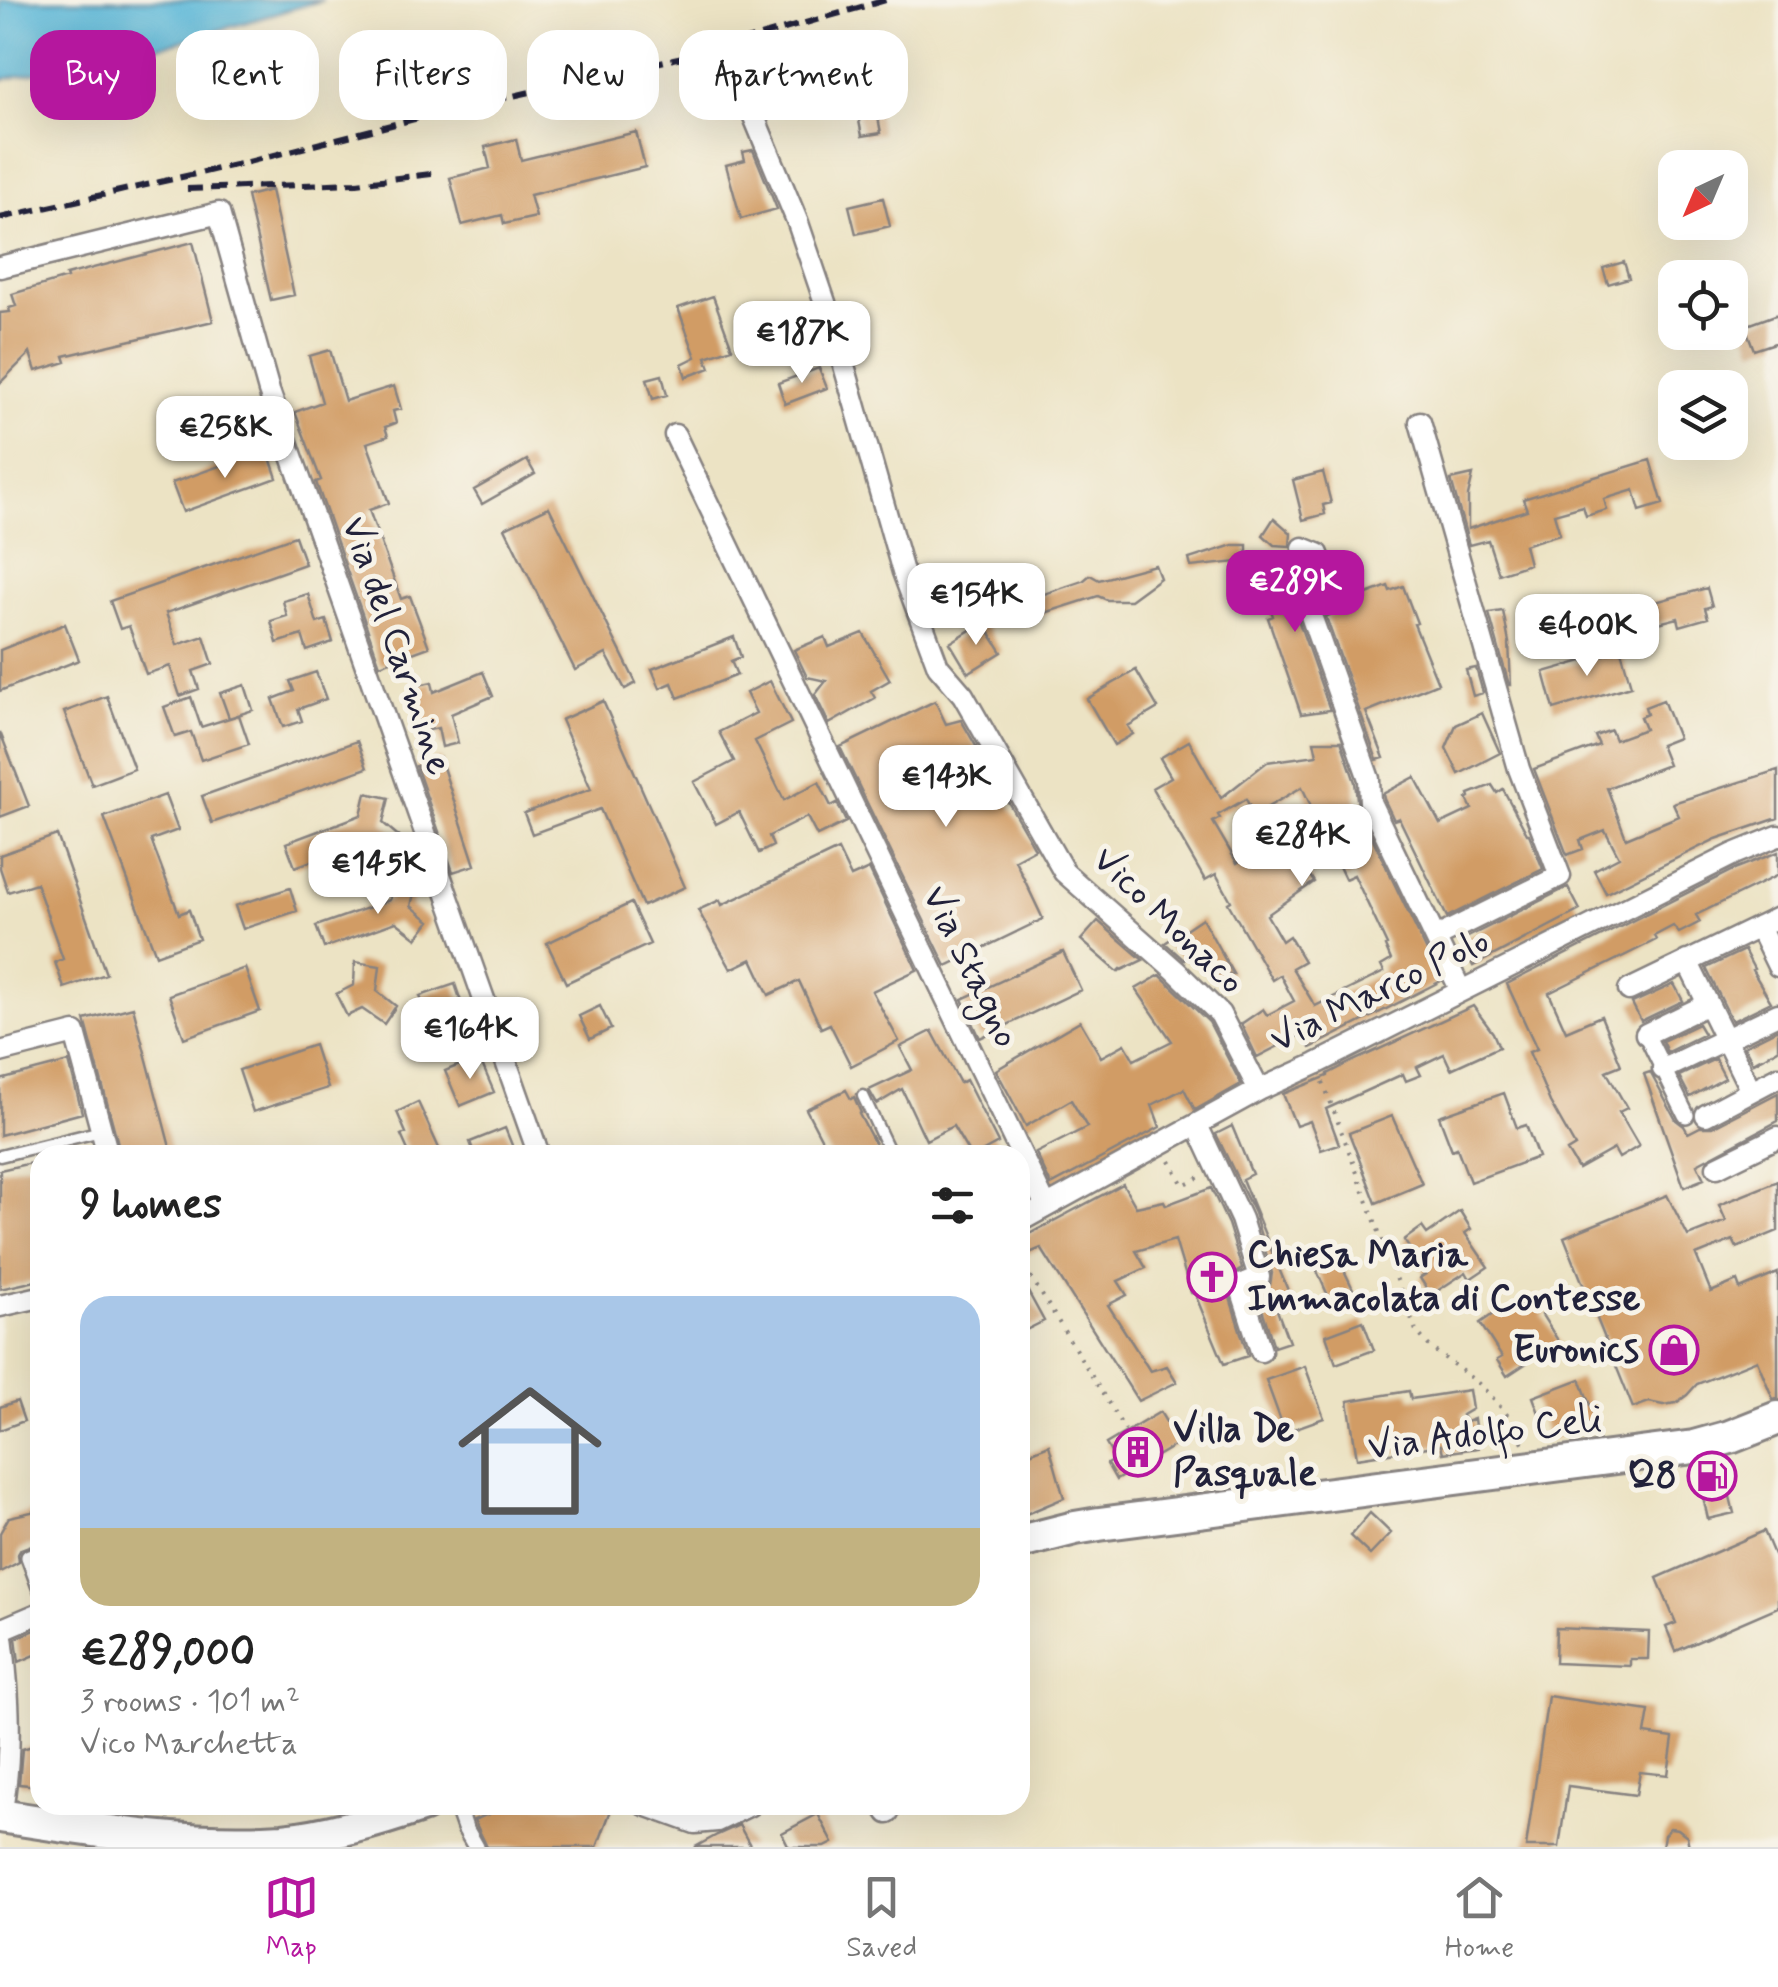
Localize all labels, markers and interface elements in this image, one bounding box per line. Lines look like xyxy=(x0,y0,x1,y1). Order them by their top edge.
chip: Buy xyxy=(30,30,156,120)
chip: Rent xyxy=(176,30,319,120)
chip: Filters xyxy=(339,30,507,120)
chip: New xyxy=(527,30,659,120)
chip: Apartment xyxy=(679,30,908,120)
north arrow xyxy=(1658,150,1748,240)
map controls xyxy=(1658,150,1748,460)
button: locate xyxy=(1658,260,1748,350)
pin: €187K xyxy=(732,301,872,386)
text: €187K xyxy=(755,312,849,354)
button: layers xyxy=(1658,370,1748,460)
pin: €258K xyxy=(155,396,295,481)
text: €258K xyxy=(178,407,272,449)
street label: Via del Carmine xyxy=(329,510,463,782)
pin: €289K xyxy=(1225,550,1365,635)
text: €289K xyxy=(1248,561,1342,603)
pin: €154K xyxy=(906,563,1046,648)
text: €154K xyxy=(929,574,1023,616)
pin: €400K xyxy=(1517,594,1657,679)
text: €400K xyxy=(1537,605,1637,647)
pin: €143K xyxy=(876,745,1016,830)
text: €143K xyxy=(901,756,991,798)
pin: €284K xyxy=(1232,804,1372,889)
text: €284K xyxy=(1254,815,1350,857)
pin: €145K xyxy=(308,832,448,917)
street label: Vico Monaco xyxy=(1081,836,1255,1006)
text: €145K xyxy=(330,843,426,885)
street label: Via Stagno xyxy=(906,878,1030,1058)
street label: Via Marco Polo xyxy=(1263,917,1497,1065)
pin: €164K xyxy=(400,997,540,1082)
text: €164K xyxy=(423,1008,517,1050)
text: 9 homes xyxy=(80,1178,222,1233)
icon: filters xyxy=(925,1178,980,1233)
place label: Chiesa Maria Immacolata di Contesse xyxy=(1247,1231,1641,1324)
church icon: Chiesa Maria Immacolata di Contesse xyxy=(1186,1251,1238,1303)
shop icon: Euronics xyxy=(1648,1324,1700,1376)
place label: Euronics xyxy=(1513,1326,1639,1375)
icon: home xyxy=(440,1361,620,1541)
street label: Via Adolfo Celi xyxy=(1365,1395,1605,1476)
place label: Villa De Pasquale xyxy=(1173,1406,1317,1500)
building icon: Villa De Pasquale xyxy=(1112,1426,1164,1478)
fuel station icon: Q8 xyxy=(1686,1450,1738,1502)
place label: Q8 xyxy=(1627,1452,1677,1501)
text: €289,000 xyxy=(80,1626,255,1681)
text: 3 rooms · 101 m² xyxy=(80,1681,300,1723)
text: Vico Marchetta xyxy=(80,1723,298,1765)
tab: Map xyxy=(264,1870,319,1967)
tab: Saved xyxy=(846,1870,917,1967)
tab: Home xyxy=(1445,1870,1514,1967)

